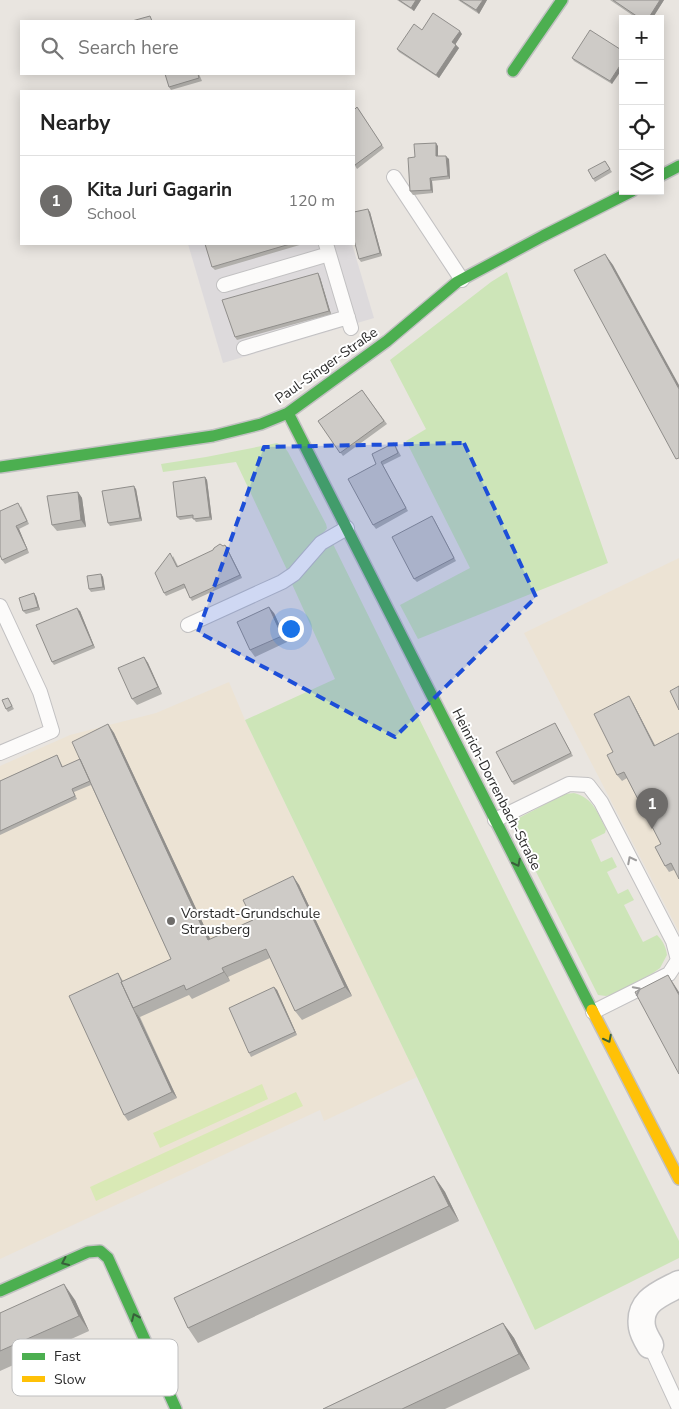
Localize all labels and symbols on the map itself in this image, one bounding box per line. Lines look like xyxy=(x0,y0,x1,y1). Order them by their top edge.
street label: Paul-Singer-Straße xyxy=(271,323,381,408)
your location xyxy=(278,616,304,642)
street label: Heinrich-Dorrenbach-Straße xyxy=(447,705,546,873)
pin: 1 xyxy=(636,788,668,829)
one-way arrow xyxy=(627,857,637,866)
one-way arrow xyxy=(511,858,521,867)
place label: Vorstadt-Grundschule Strausberg xyxy=(180,904,320,939)
marker: Vorstadt-Grundschule Strausberg xyxy=(165,915,177,927)
one-way arrow xyxy=(632,986,641,996)
one-way arrow xyxy=(602,1033,612,1042)
one-way arrow xyxy=(61,1256,70,1266)
one-way arrow xyxy=(132,1313,142,1322)
legend xyxy=(12,1339,178,1396)
text: Fast xyxy=(54,1347,80,1366)
text: Slow xyxy=(54,1370,86,1389)

